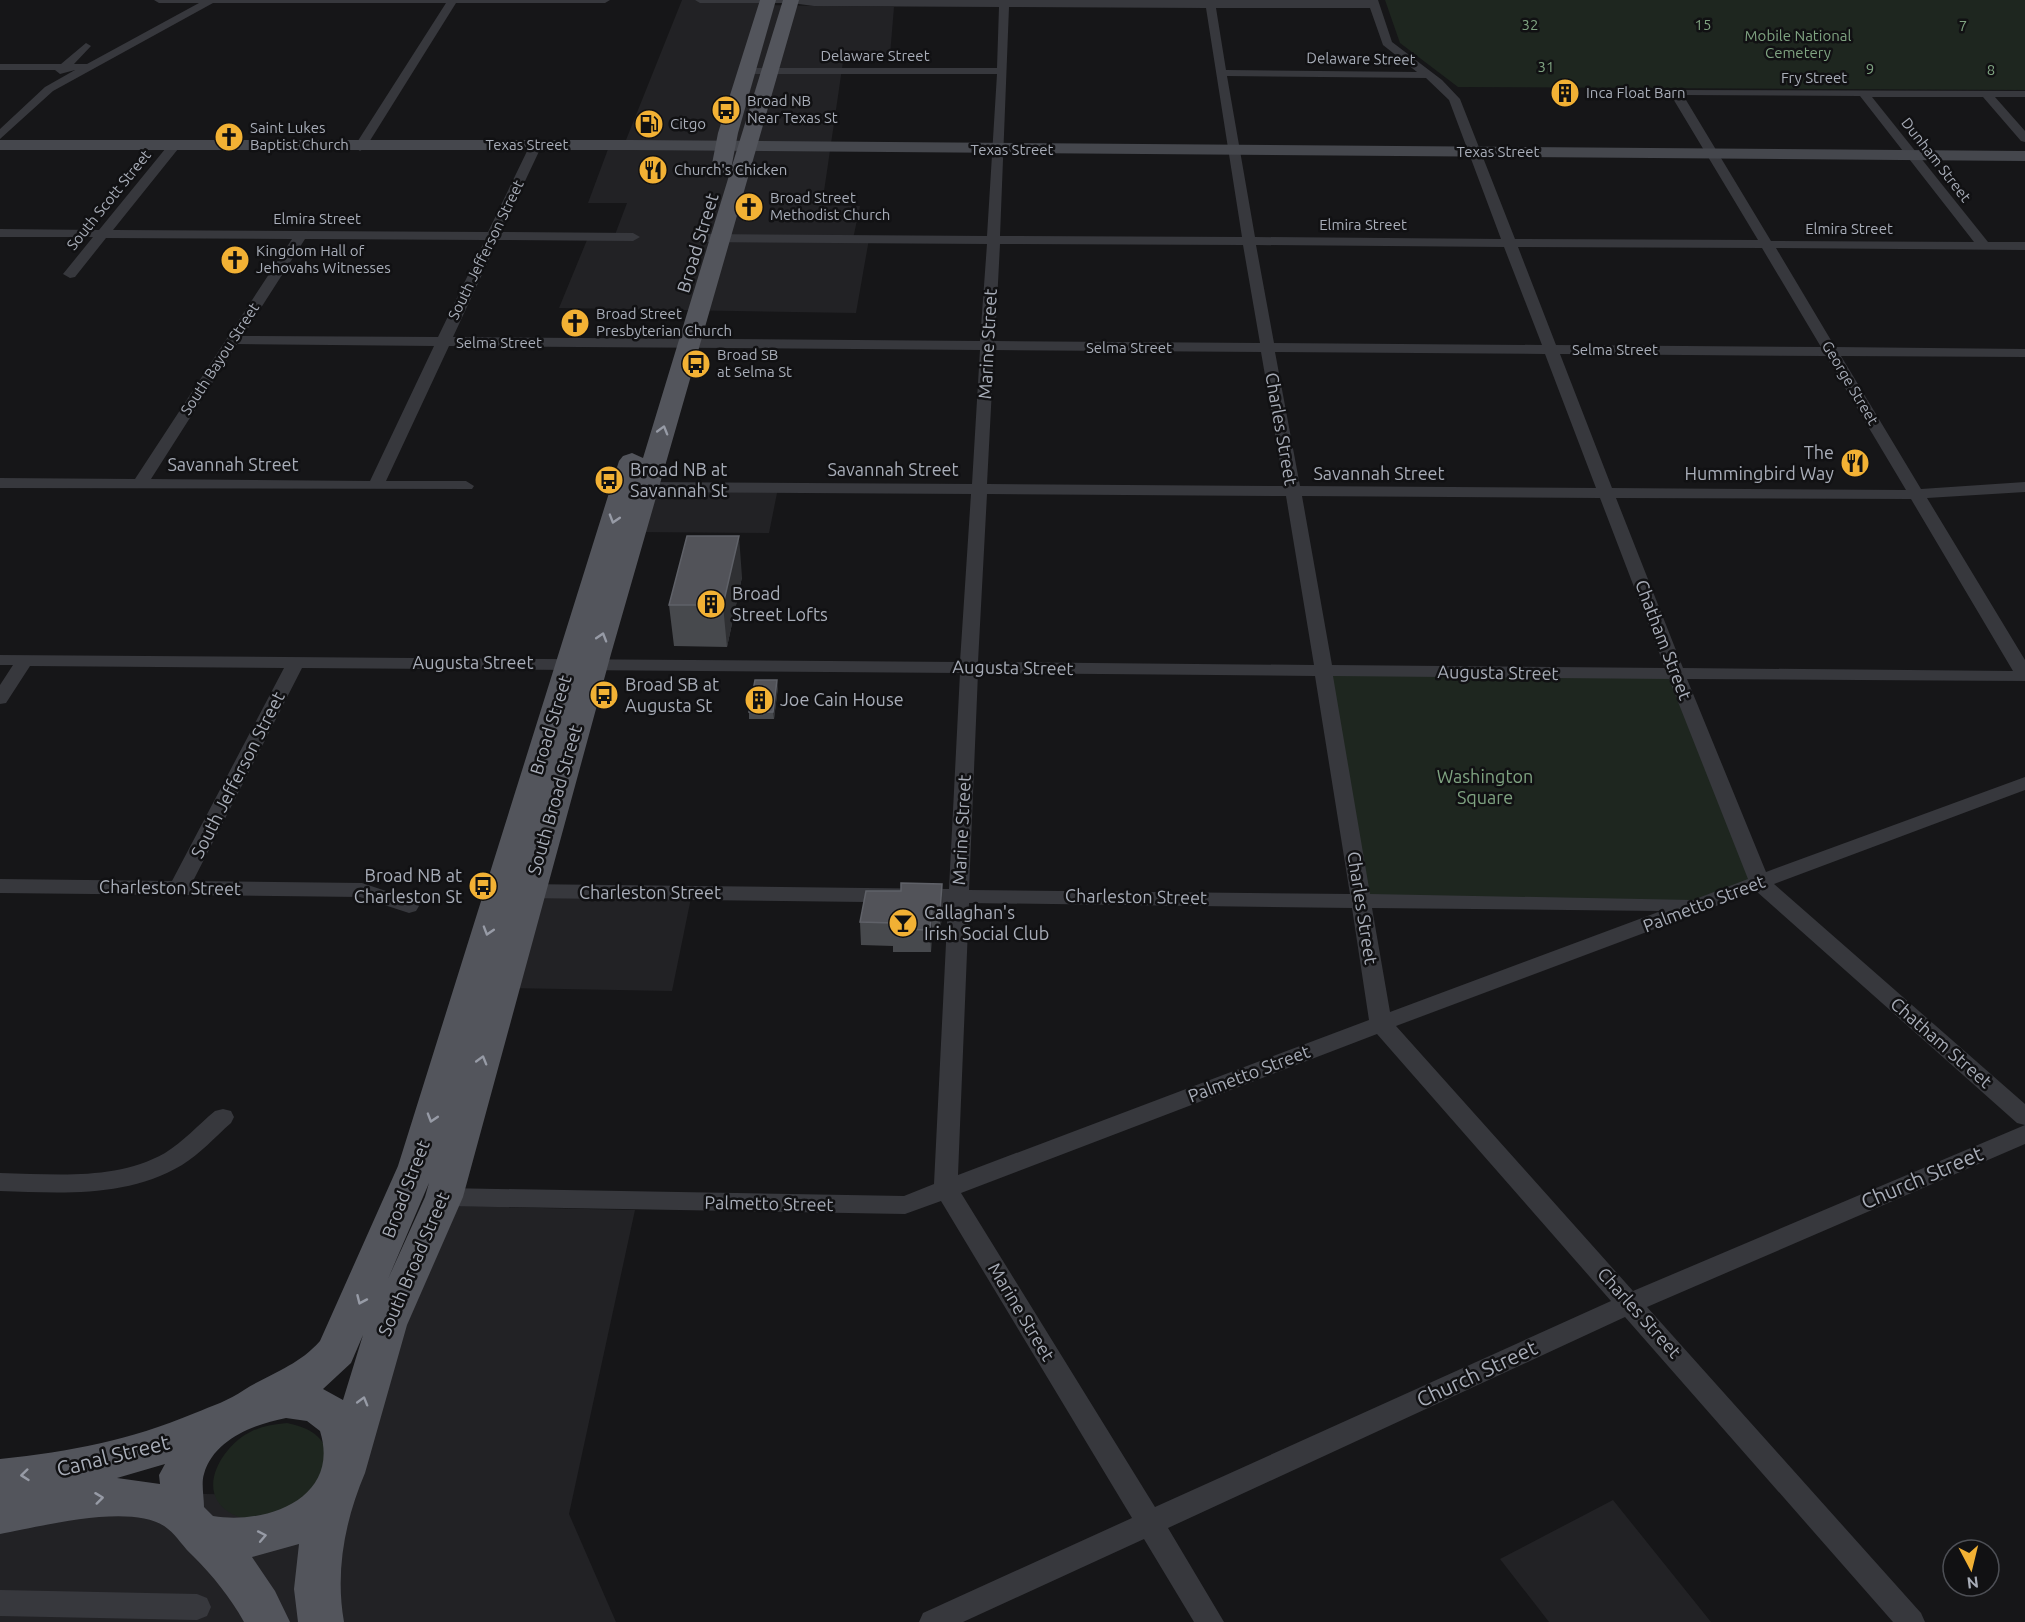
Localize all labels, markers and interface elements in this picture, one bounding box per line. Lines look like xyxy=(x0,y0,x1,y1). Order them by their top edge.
park label: 32 xyxy=(1522,16,1538,33)
park label: 15 xyxy=(1695,16,1711,33)
park label: 7 xyxy=(1959,17,1967,34)
park label: Mobile National Cemetery xyxy=(1745,27,1851,61)
street label: Delaware Street xyxy=(820,47,930,64)
street label: Delaware Street xyxy=(1306,49,1416,68)
park label: 31 xyxy=(1538,58,1554,75)
park label: 9 xyxy=(1866,60,1874,77)
park label: 8 xyxy=(1987,61,1995,78)
street label: Fry Street xyxy=(1781,69,1847,86)
building icon: Inca Float Barn xyxy=(1549,77,1581,109)
place label: Inca Float Barn xyxy=(1586,84,1686,101)
place label: Broad NB Near Texas St xyxy=(747,92,838,126)
bus stop icon: Broad NB Near Texas St xyxy=(710,94,742,126)
fuel station icon: Citgo xyxy=(633,108,665,140)
street label: Dunham Street xyxy=(1898,114,1975,205)
place label: Citgo xyxy=(670,115,706,132)
place label: Saint Lukes Baptist Church xyxy=(250,119,349,153)
church icon: Saint Lukes Baptist Church xyxy=(213,121,245,153)
street label: Texas Street xyxy=(486,136,569,153)
street label: Texas Street xyxy=(971,141,1054,158)
street label: Texas Street xyxy=(1457,143,1540,160)
street label: South Scott Street xyxy=(63,146,154,253)
restaurant icon: Church's Chicken xyxy=(637,154,669,186)
place label: Church's Chicken xyxy=(674,161,787,178)
street label: South Jefferson Street xyxy=(444,177,527,322)
place label: Broad Street Methodist Church xyxy=(770,189,890,223)
street label: Broad Street xyxy=(672,191,722,295)
church icon: Broad Street Methodist Church xyxy=(733,191,765,223)
street label: Elmira Street xyxy=(273,210,361,227)
street label: Elmira Street xyxy=(1319,216,1407,233)
street label: Elmira Street xyxy=(1805,220,1893,237)
place label: Kingdom Hall of Jehovahs Witnesses xyxy=(256,242,391,276)
church icon: Kingdom Hall of Jehovahs Witnesses xyxy=(219,244,251,276)
street label: Marine Street xyxy=(974,288,1000,400)
street label: South Bayou Street xyxy=(177,299,262,418)
place label: Broad Street Presbyterian Church xyxy=(596,305,732,339)
church icon: Broad Street Presbyterian Church xyxy=(559,307,591,339)
street label: Selma Street xyxy=(456,334,542,351)
street label: George Street xyxy=(1819,338,1882,428)
street label: Selma Street xyxy=(1086,339,1172,356)
street label: Selma Street xyxy=(1572,341,1658,358)
place label: Broad SB at Selma St xyxy=(717,346,792,380)
bus stop icon: Broad SB at Selma St xyxy=(680,348,712,380)
street label: Charles Street xyxy=(1262,371,1302,487)
one-way arrow xyxy=(656,425,668,436)
place label: The Hummingbird Way xyxy=(1685,442,1834,483)
restaurant icon: The Hummingbird Way xyxy=(1839,447,1871,479)
street label: Savannah Street xyxy=(167,454,299,474)
place label: Broad NB at Savannah St xyxy=(630,459,727,500)
street label: Savannah Street xyxy=(827,459,959,479)
street label: Savannah Street xyxy=(1313,463,1445,483)
bus stop icon: Broad NB at Savannah St xyxy=(593,464,625,496)
one-way arrow xyxy=(609,513,621,524)
street label: Chatham Street xyxy=(1632,577,1696,703)
place label: Broad Street Lofts xyxy=(732,583,828,624)
building icon: Broad Street Lofts xyxy=(695,588,727,620)
one-way arrow xyxy=(595,632,607,643)
street label: Augusta Street xyxy=(412,652,534,672)
street label: Augusta Street xyxy=(952,656,1074,678)
street label: Augusta Street xyxy=(1437,661,1559,683)
street label: Broad Street xyxy=(525,673,575,777)
place label: Broad SB at Augusta St xyxy=(625,674,719,715)
bus stop icon: Broad SB at Augusta St xyxy=(588,679,620,711)
building icon: Joe Cain House xyxy=(743,684,775,716)
street label: South Jefferson Street xyxy=(186,688,288,861)
place label: Joe Cain House xyxy=(780,689,904,709)
street label: South Broad Street xyxy=(523,723,585,877)
park label: Washington Square xyxy=(1437,766,1533,807)
street label: Marine Street xyxy=(948,774,974,886)
street label: Charles Street xyxy=(1344,850,1382,966)
place label: Broad NB at Charleston St xyxy=(354,865,462,906)
bus stop icon: Broad NB at Charleston St xyxy=(467,870,499,902)
street label: Palmetto Street xyxy=(1640,871,1767,936)
street label: Charleston Street xyxy=(99,876,241,898)
street label: Charleston Street xyxy=(579,882,721,902)
street label: Charleston Street xyxy=(1065,885,1207,907)
place label: Callaghan's Irish Social Club xyxy=(924,902,1049,943)
bar icon: Callaghan's Irish Social Club xyxy=(887,907,919,939)
one-way arrow xyxy=(483,925,495,936)
street label: Chatham Street xyxy=(1887,993,1996,1091)
street label: Palmetto Street xyxy=(1185,1041,1312,1106)
one-way arrow xyxy=(475,1055,487,1066)
one-way arrow xyxy=(427,1112,439,1123)
street label: Broad Street xyxy=(377,1137,433,1240)
street label: Church Street xyxy=(1857,1141,1986,1214)
street label: South Broad Street xyxy=(374,1189,452,1339)
street label: Palmetto Street xyxy=(704,1192,834,1214)
street label: Marine Street xyxy=(985,1259,1059,1364)
street label: Charles Street xyxy=(1594,1263,1685,1361)
one-way arrow xyxy=(356,1293,368,1304)
street label: Church Street xyxy=(1413,1335,1541,1411)
one-way arrow xyxy=(356,1396,368,1407)
street label: Canal Street xyxy=(54,1429,172,1481)
one-way arrow xyxy=(21,1468,30,1481)
one-way arrow xyxy=(95,1492,104,1505)
one-way arrow xyxy=(256,1530,266,1543)
north arrow xyxy=(1941,1538,2001,1598)
text: N xyxy=(1966,1573,1980,1593)

